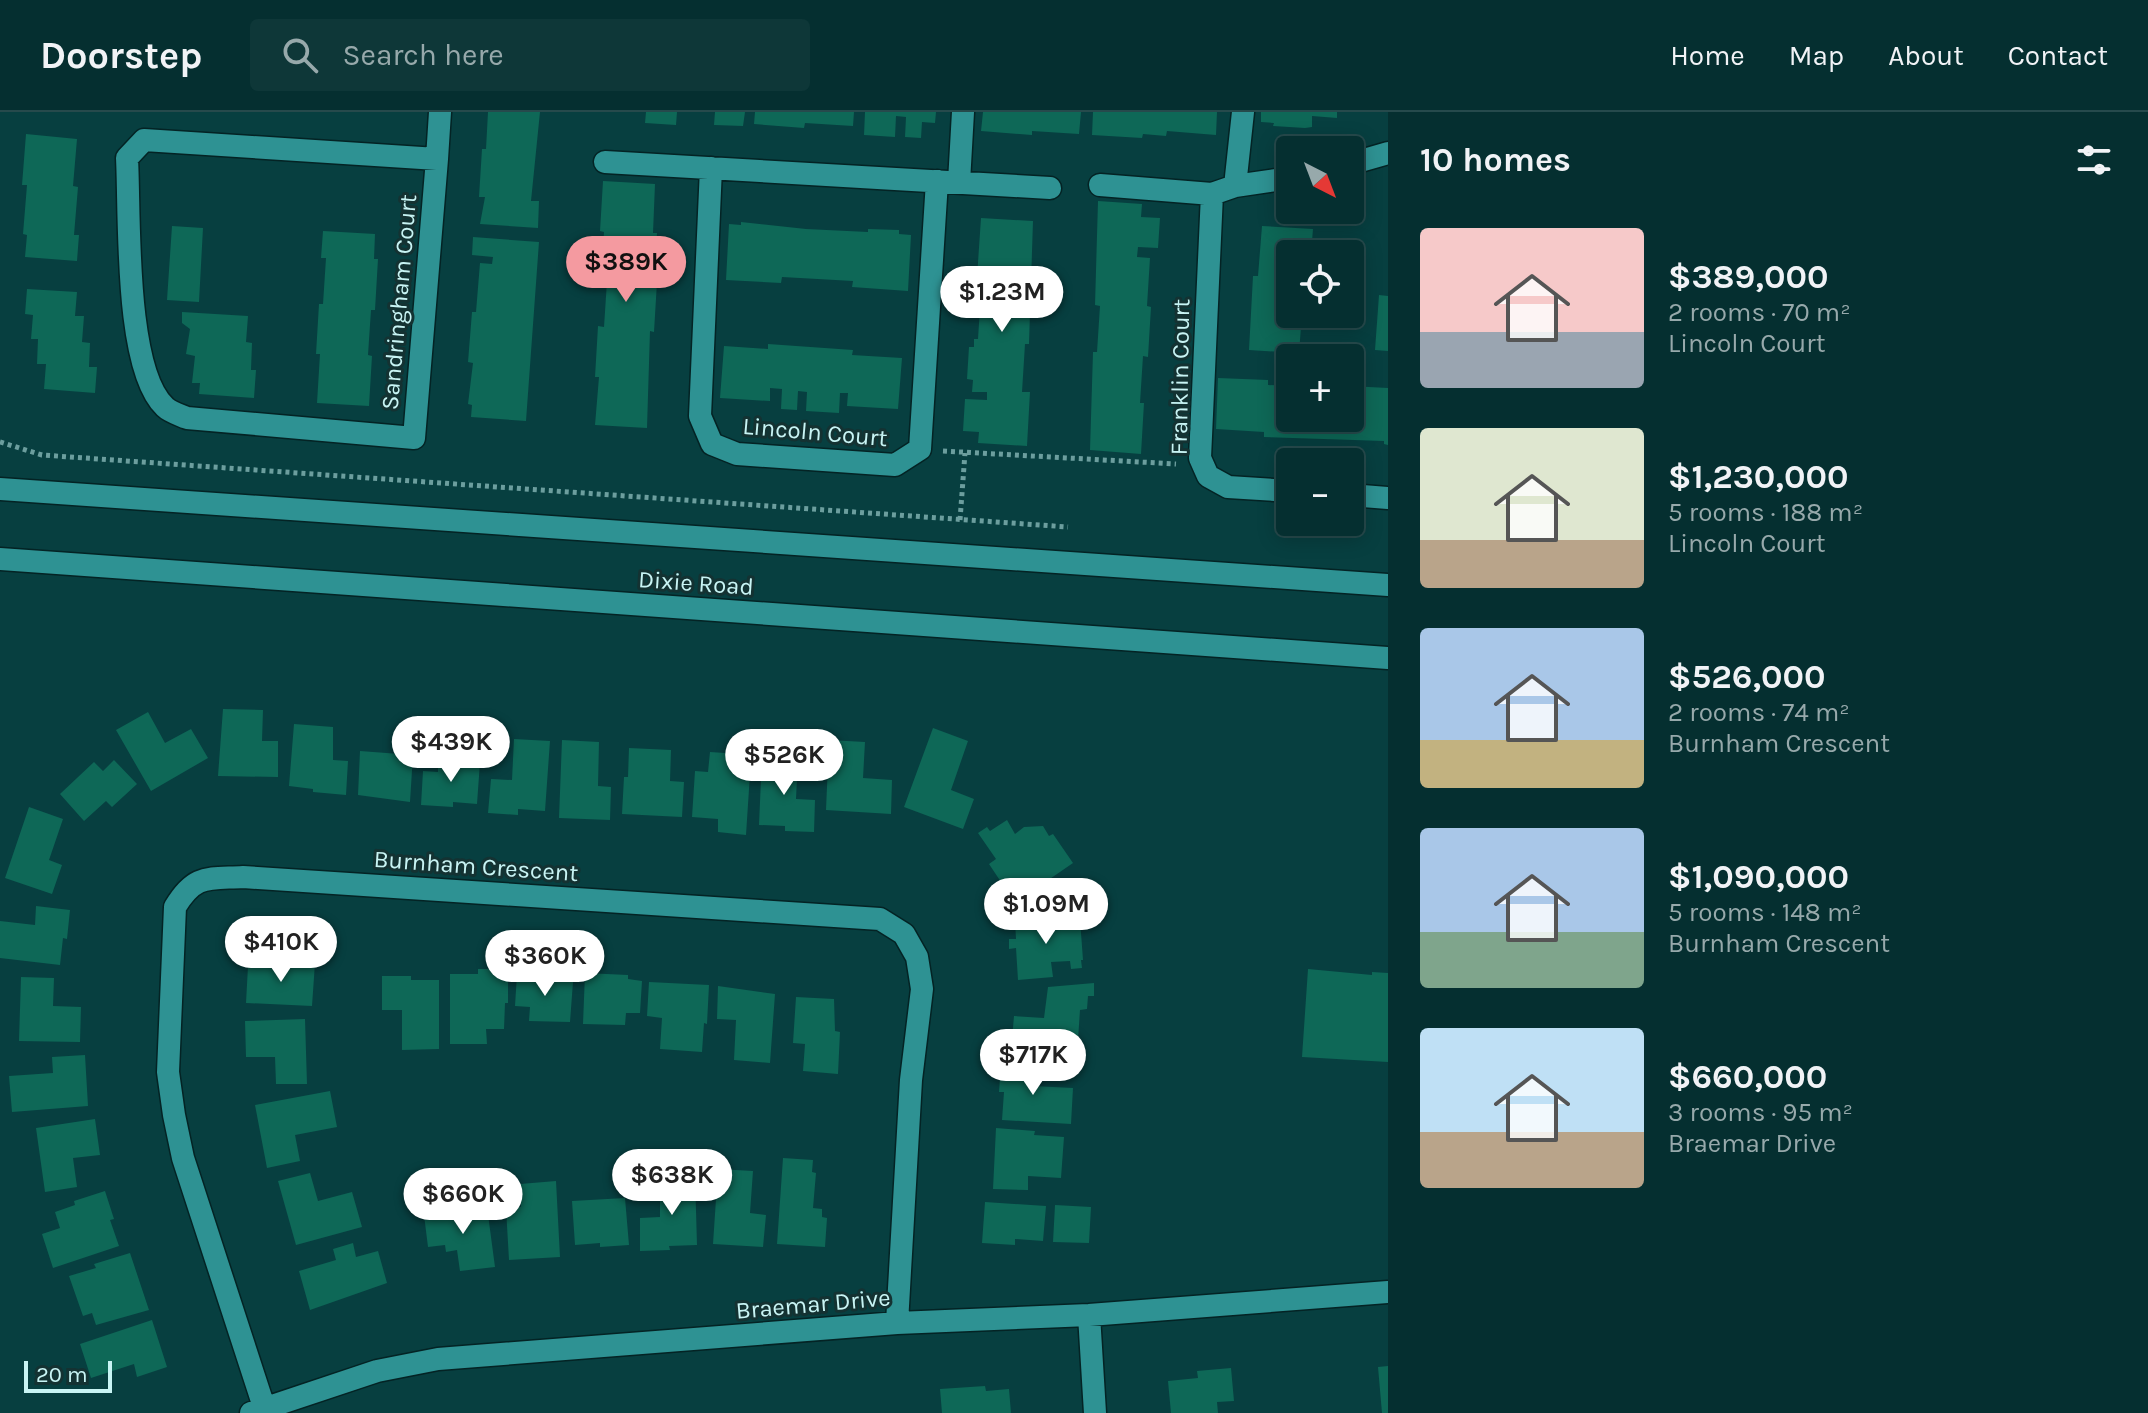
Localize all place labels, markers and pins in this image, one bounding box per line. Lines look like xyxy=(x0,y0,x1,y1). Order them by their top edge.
pin: $389K xyxy=(570,236,682,304)
pin: $1.23M xyxy=(937,266,1067,334)
pin: $439K xyxy=(395,716,507,784)
pin: $526K xyxy=(728,729,840,797)
pin: $1.09M xyxy=(981,878,1111,946)
pin: $410K xyxy=(225,916,337,984)
pin: $360K xyxy=(489,930,601,998)
pin: $717K xyxy=(977,1029,1089,1097)
pin: $638K xyxy=(616,1149,728,1217)
pin: $660K xyxy=(407,1168,519,1236)

